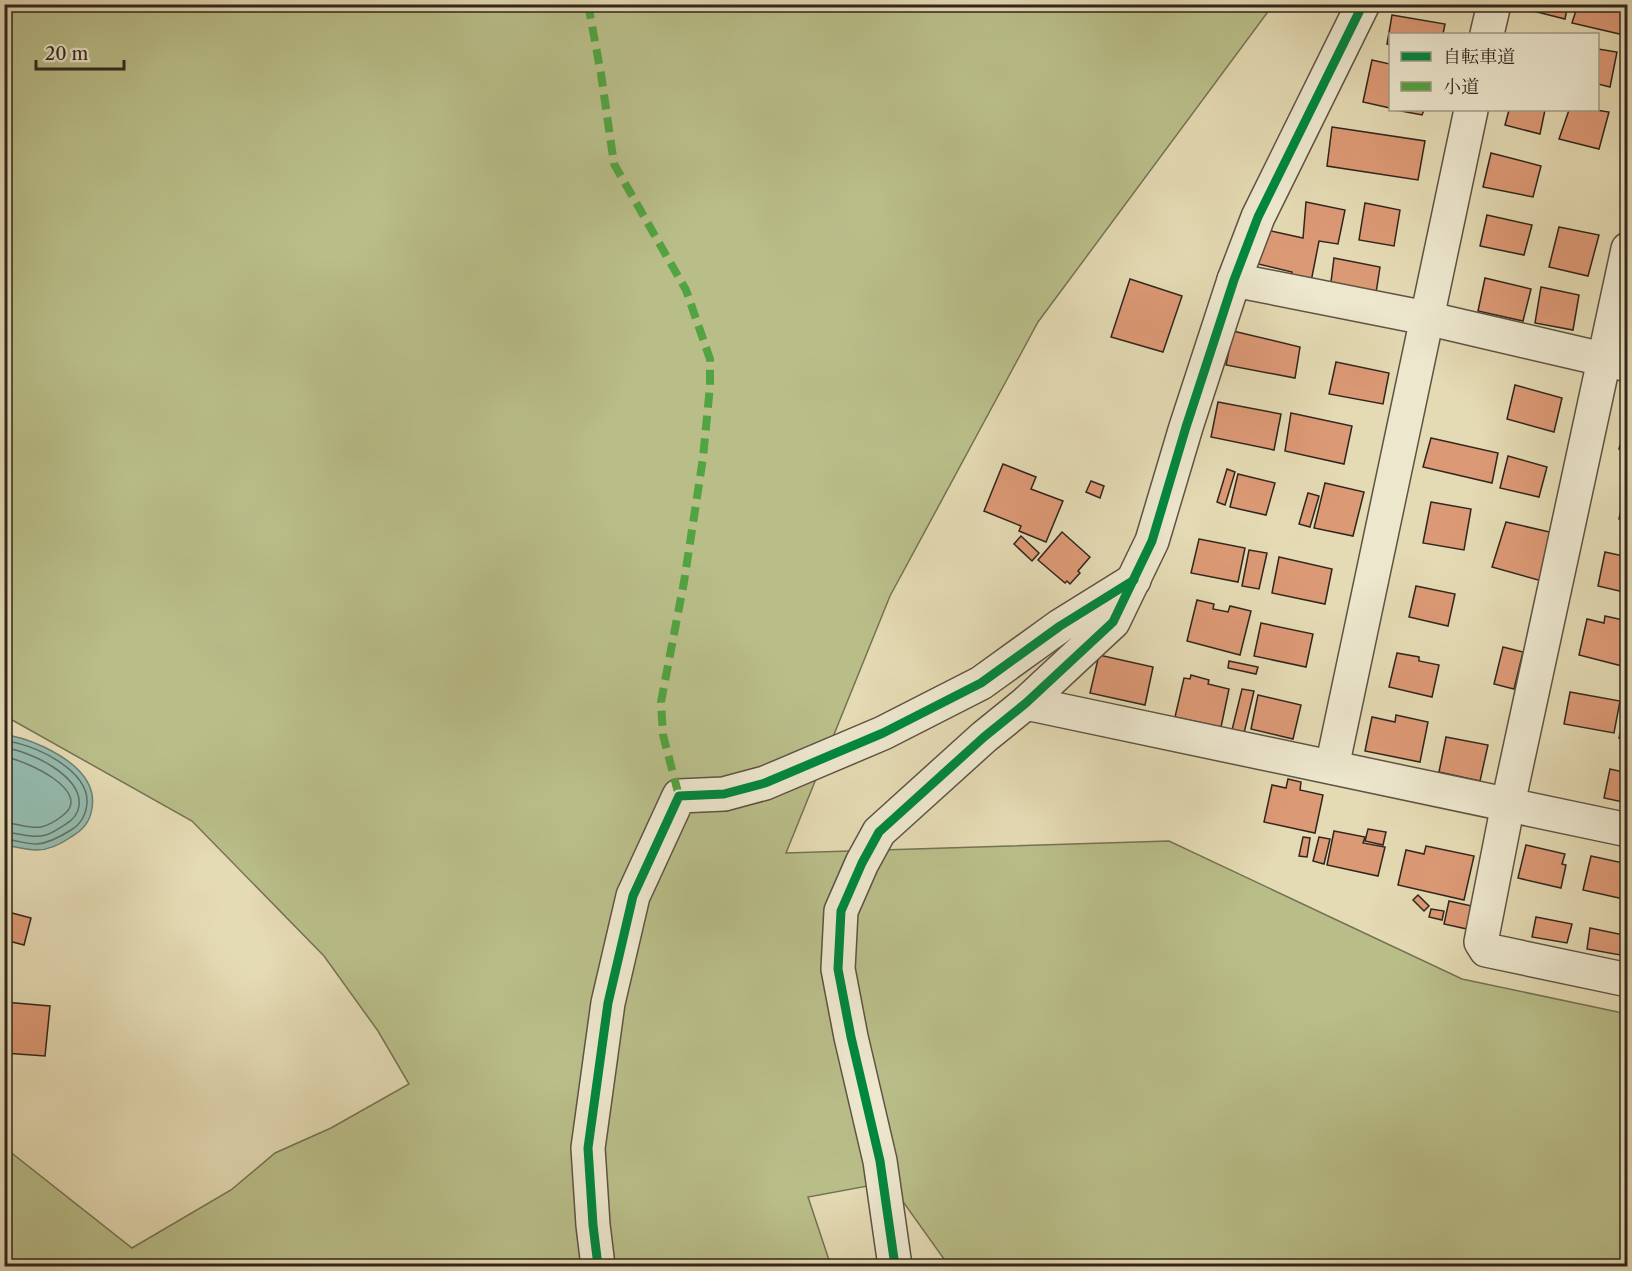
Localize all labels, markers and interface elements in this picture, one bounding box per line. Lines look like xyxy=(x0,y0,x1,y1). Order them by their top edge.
scale bar xyxy=(36,33,124,71)
legend xyxy=(1389,33,1599,111)
text: 20 m xyxy=(45,43,89,65)
text: 自転車道 xyxy=(1443,46,1515,68)
text: 小道 xyxy=(1443,76,1479,98)

